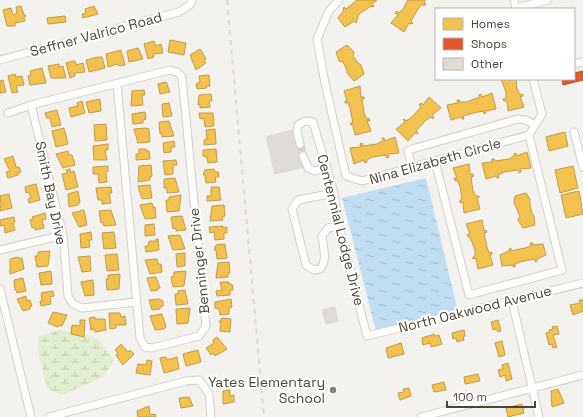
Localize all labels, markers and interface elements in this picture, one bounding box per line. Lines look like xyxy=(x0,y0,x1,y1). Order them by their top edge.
street label: Seffner Valrico Road xyxy=(28,8,164,60)
legend xyxy=(435,8,575,80)
text: Homes xyxy=(471,16,510,32)
text: Shops xyxy=(471,36,507,52)
text: Other xyxy=(471,56,504,72)
street label: Nina Elizabeth Circle xyxy=(367,134,503,188)
street label: Smith Bay Drive xyxy=(31,140,71,246)
street label: Centennial Lodge Drive xyxy=(313,152,369,308)
street label: Benninger Drive xyxy=(184,207,214,315)
street label: North Oakwood Avenue xyxy=(397,281,553,337)
place label: Yates Elementary School xyxy=(208,373,325,407)
scale bar xyxy=(447,383,535,409)
marker: Yates Elementary School xyxy=(328,385,338,395)
text: 100 m xyxy=(453,389,487,405)

